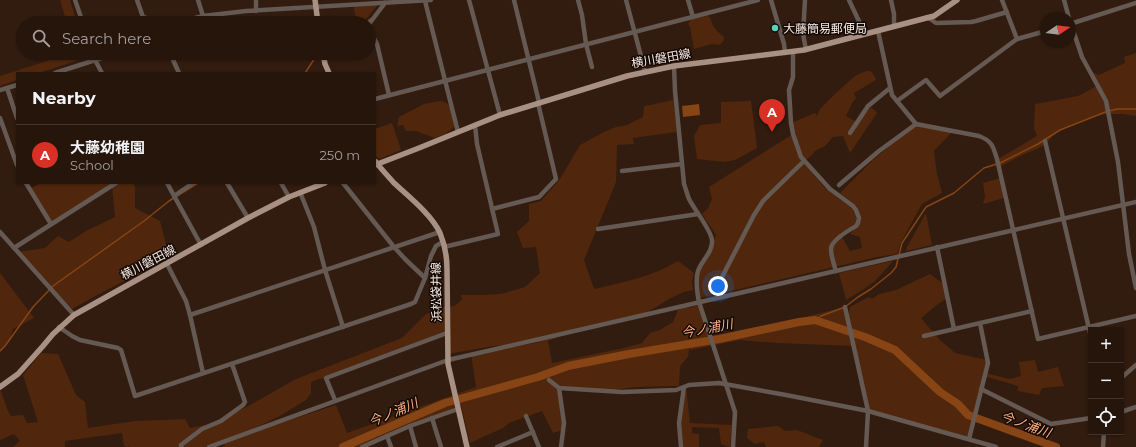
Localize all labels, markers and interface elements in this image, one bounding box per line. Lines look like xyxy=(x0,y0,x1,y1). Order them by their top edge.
north arrow xyxy=(1040,12,1076,48)
search box xyxy=(16,16,376,60)
place label: 大藤簡易郵便局 xyxy=(783,21,867,36)
marker: 大藤簡易郵便局 xyxy=(770,23,780,33)
icon: search xyxy=(30,27,52,49)
text: Search here xyxy=(62,29,151,48)
street label: 横川磐田線 xyxy=(630,45,692,71)
text: Nearby xyxy=(32,88,96,108)
pin: A xyxy=(759,99,785,132)
text: 大藤幼稚園 xyxy=(70,138,145,157)
text: A xyxy=(40,147,50,163)
text: 250 m xyxy=(319,147,360,163)
text: School xyxy=(70,157,114,173)
street label: 横川磐田線 xyxy=(118,241,178,283)
street label: 浜松袋井線 xyxy=(428,262,444,322)
your location xyxy=(708,276,728,296)
water label: 今ノ浦川 xyxy=(680,315,736,341)
map controls xyxy=(1088,327,1124,435)
button: + xyxy=(1088,327,1124,363)
button: − xyxy=(1088,363,1124,399)
water label: 今ノ浦川 xyxy=(366,394,422,430)
button: locate xyxy=(1088,399,1124,435)
water label: 今ノ浦川 xyxy=(999,408,1055,441)

